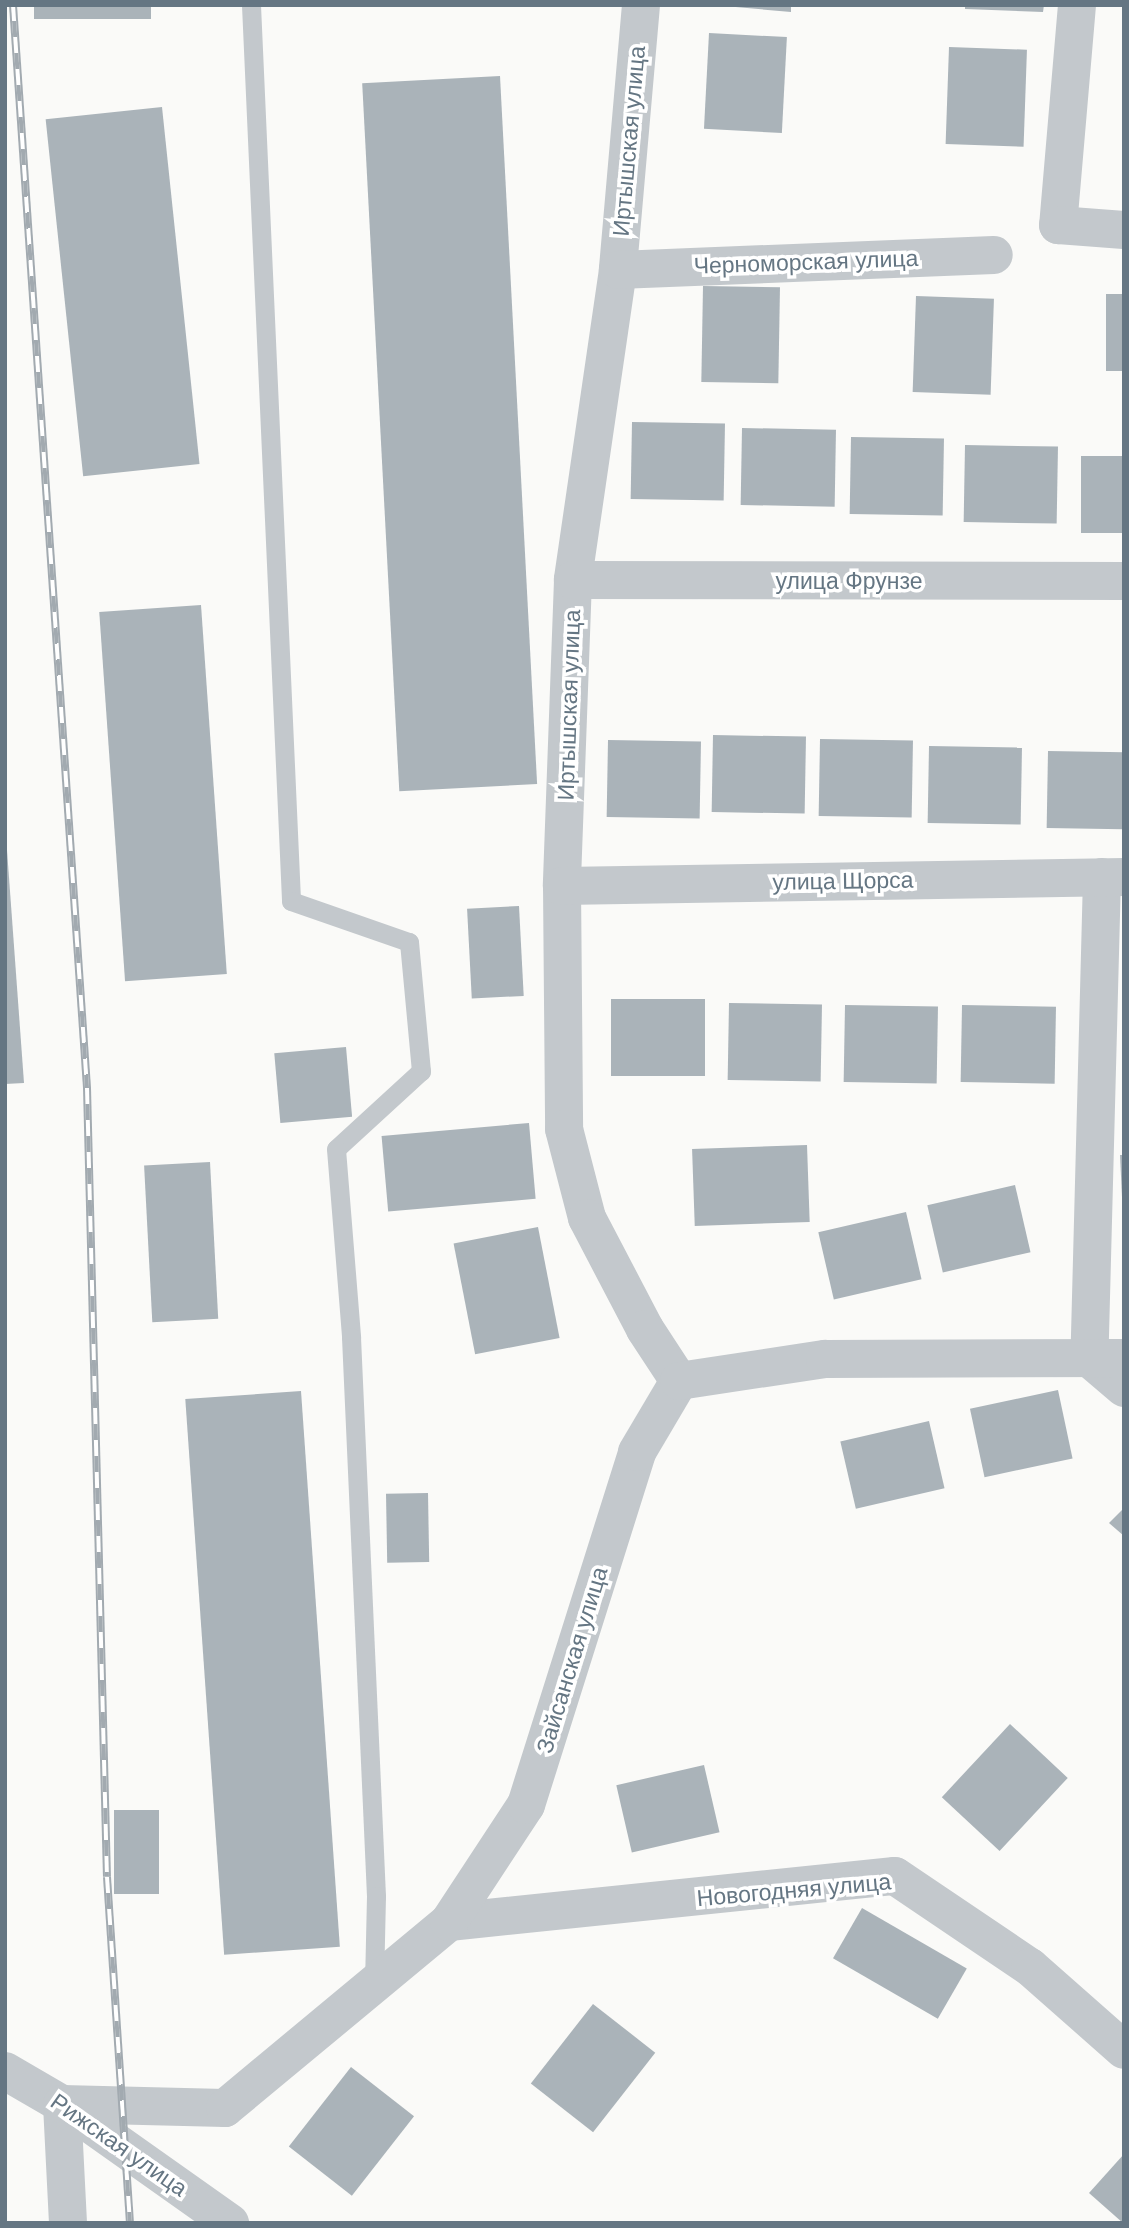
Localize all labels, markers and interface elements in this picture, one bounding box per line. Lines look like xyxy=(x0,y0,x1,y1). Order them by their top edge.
street label: Иртышская улица xyxy=(607,45,651,237)
street label: Черноморская улица xyxy=(693,244,919,280)
street label: улица Фрунзе xyxy=(776,567,922,595)
street label: Иртышская улица xyxy=(552,609,586,801)
street label: улица Щорса xyxy=(772,866,914,896)
street label: Зайсанская улица xyxy=(531,1563,613,1757)
street label: Новогодняя улица xyxy=(696,1868,892,1912)
street label: Рижская улица xyxy=(45,2088,193,2202)

